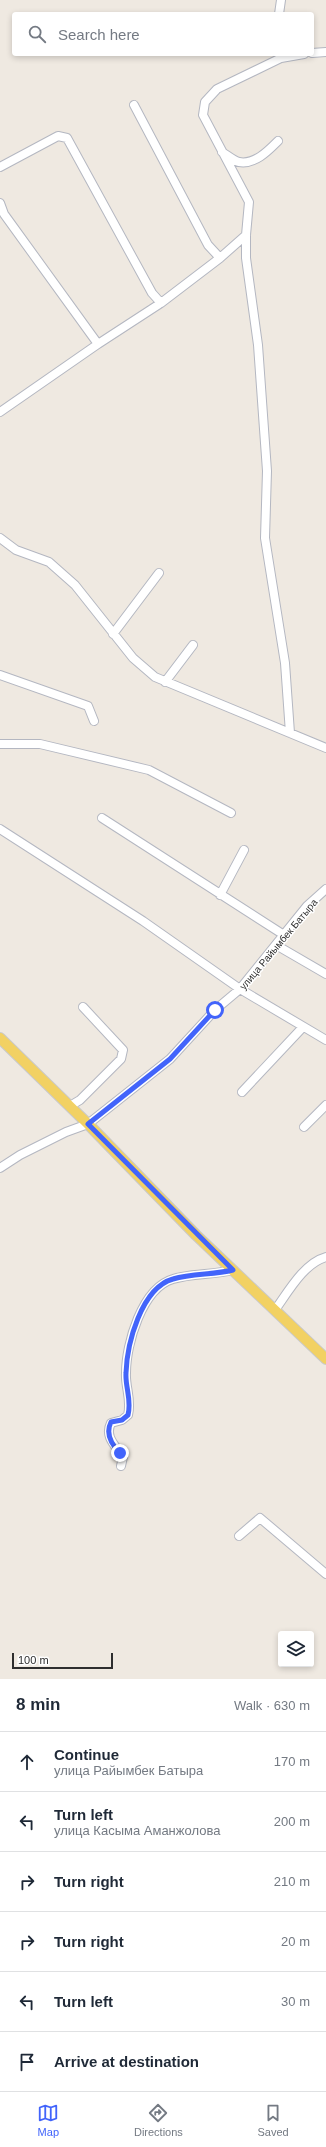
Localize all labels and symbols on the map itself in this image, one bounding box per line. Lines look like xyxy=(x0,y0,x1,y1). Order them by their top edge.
street label: улица Райымбек Батыра xyxy=(237,896,320,992)
route start xyxy=(206,1001,224,1019)
route end xyxy=(111,1444,129,1462)
scale bar xyxy=(12,1651,113,1670)

